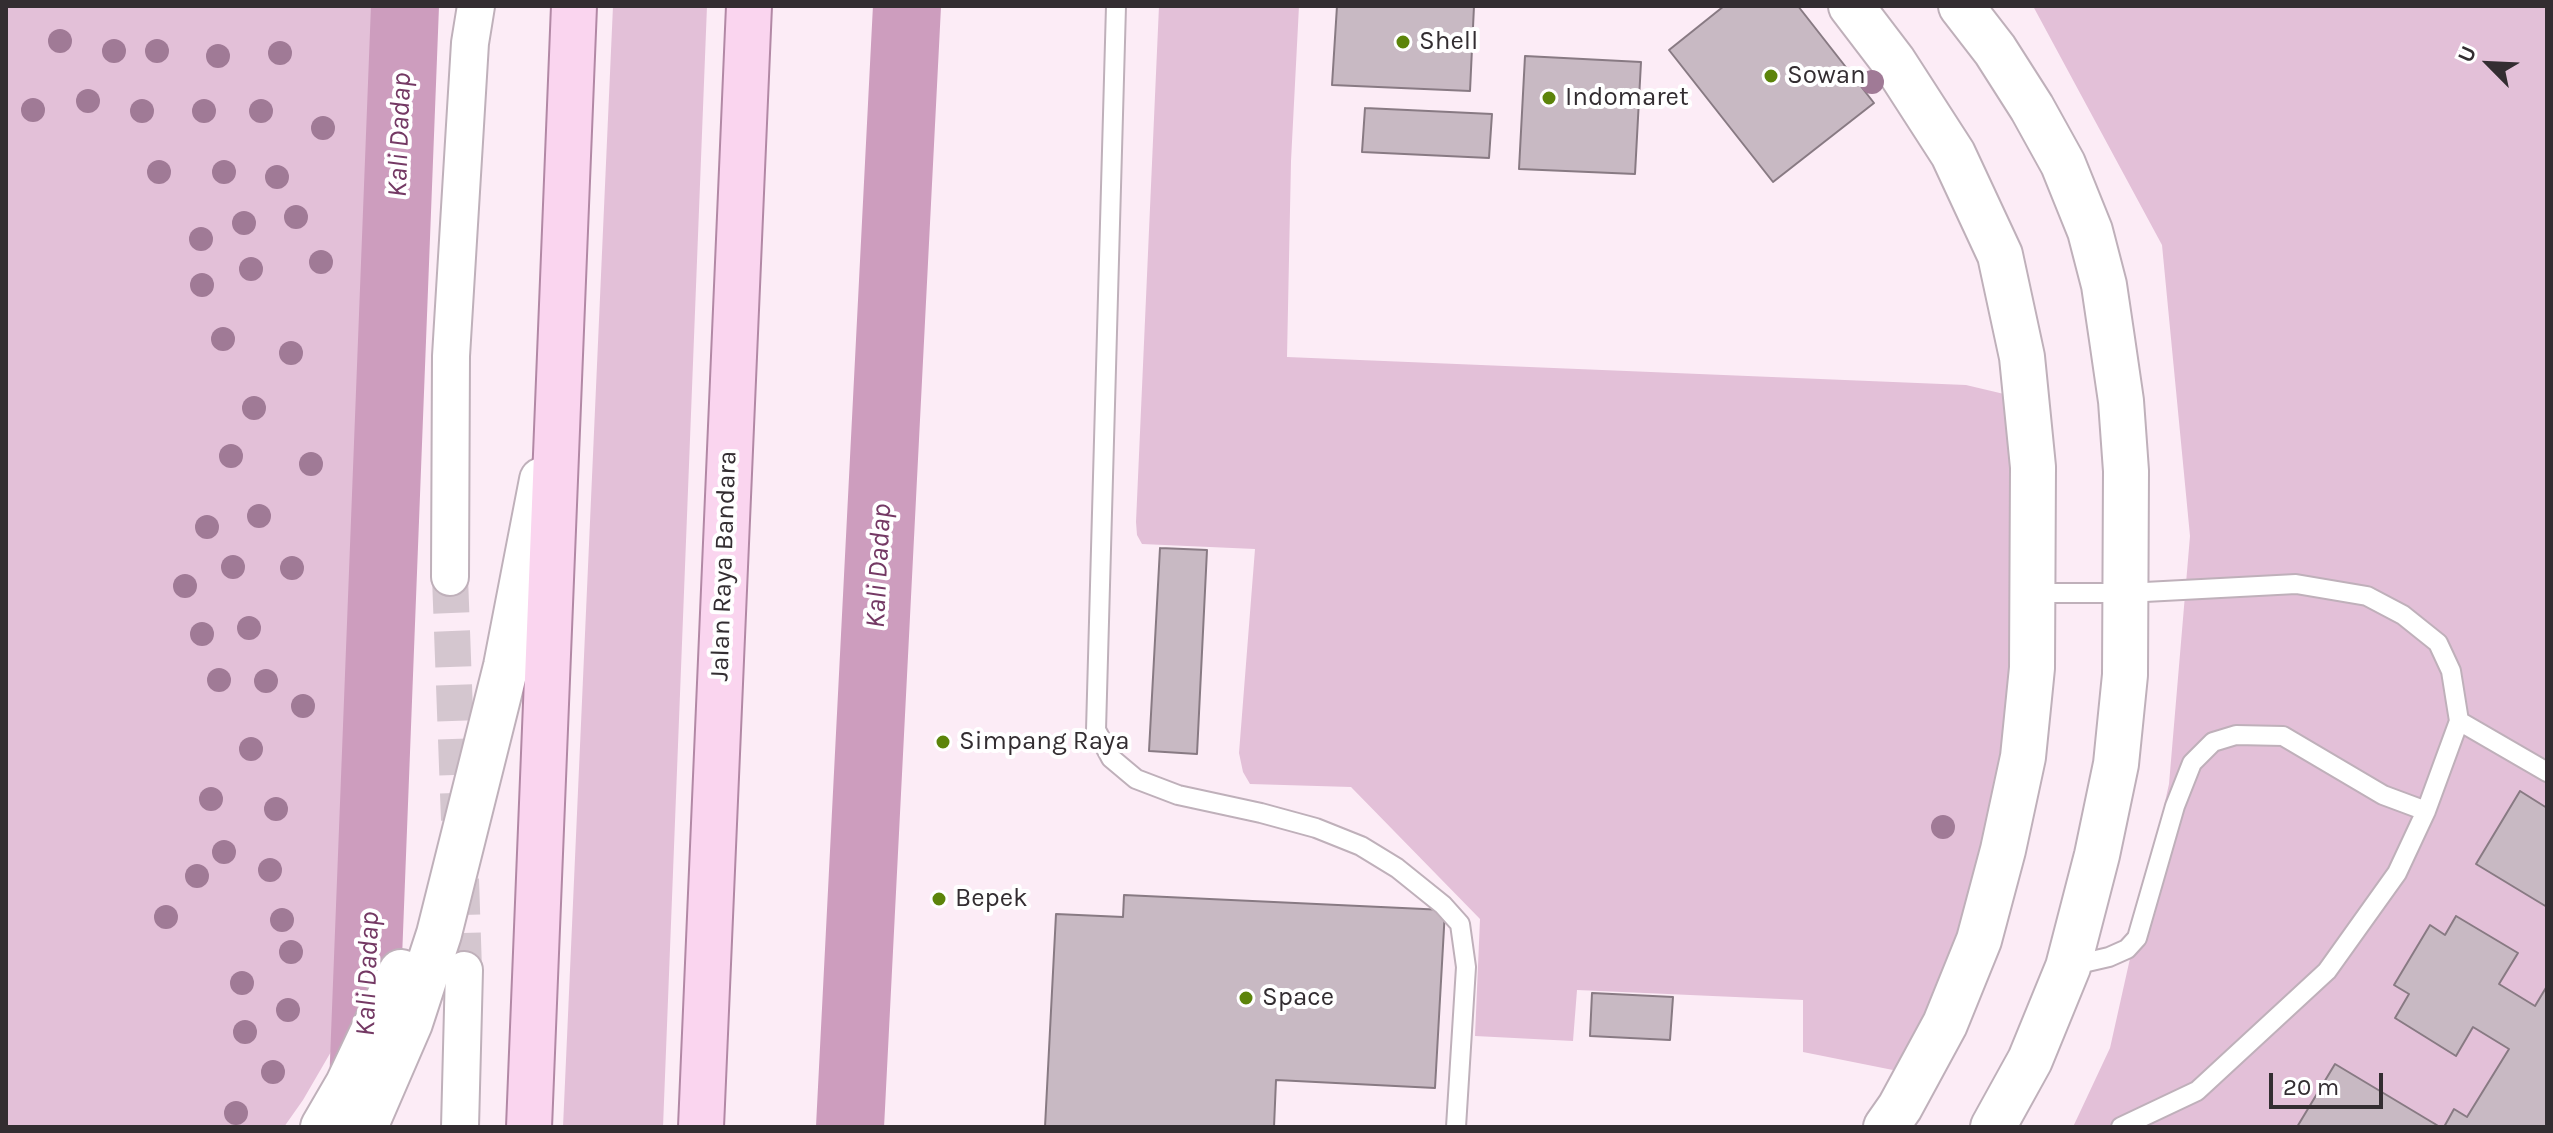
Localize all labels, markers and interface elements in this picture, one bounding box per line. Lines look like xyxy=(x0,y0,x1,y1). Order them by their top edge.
north arrow xyxy=(2449,24,2529,104)
place label: Shell xyxy=(1419,26,1478,58)
marker: Shell xyxy=(1394,33,1412,51)
text: U xyxy=(2452,42,2482,66)
place label: Sowan xyxy=(1787,60,1866,92)
marker: Sowan xyxy=(1762,67,1780,85)
water label: Kali Dadap xyxy=(381,72,419,198)
place label: Indomaret xyxy=(1565,82,1689,114)
marker: Indomaret xyxy=(1540,89,1558,107)
street label: Jalan Raya Bandara xyxy=(704,450,744,682)
water label: Kali Dadap xyxy=(859,503,899,629)
place label: Simpang Raya xyxy=(959,726,1129,758)
marker: Simpang Raya xyxy=(934,733,952,751)
place label: Bepek xyxy=(955,883,1028,915)
marker: Bepek xyxy=(930,890,948,908)
water label: Kali Dadap xyxy=(349,911,387,1037)
place label: Space xyxy=(1262,982,1334,1014)
marker: Space xyxy=(1237,989,1255,1007)
scale bar xyxy=(2273,1057,2387,1107)
text: 20 m xyxy=(2283,1073,2339,1101)

